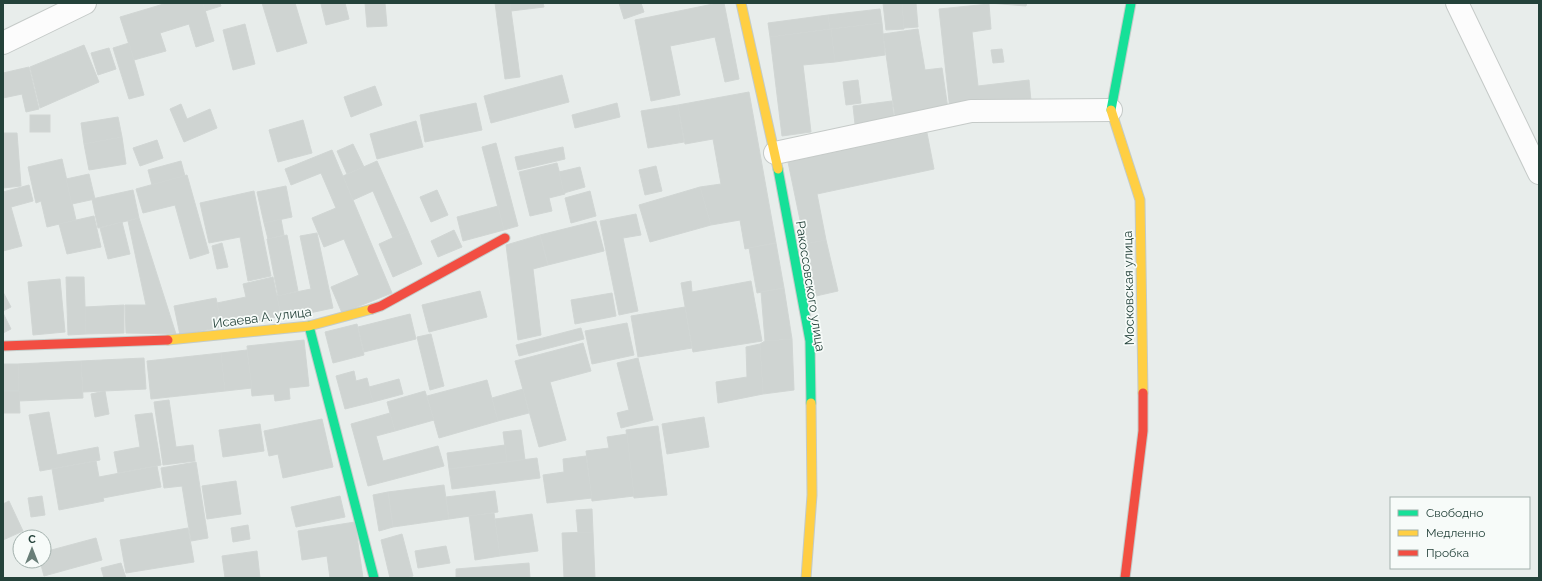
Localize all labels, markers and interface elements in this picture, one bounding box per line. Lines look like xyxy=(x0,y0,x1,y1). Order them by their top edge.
street label: Ракоссовского улица xyxy=(793,220,828,352)
street label: Московская улица xyxy=(1120,231,1137,345)
street label: Исаева А. улица xyxy=(212,304,312,331)
legend xyxy=(1390,497,1530,569)
text: Свободно xyxy=(1426,506,1483,520)
text: Медленно xyxy=(1426,526,1485,540)
north arrow xyxy=(12,529,52,569)
text: С xyxy=(28,533,36,546)
text: Пробка xyxy=(1426,546,1469,560)

